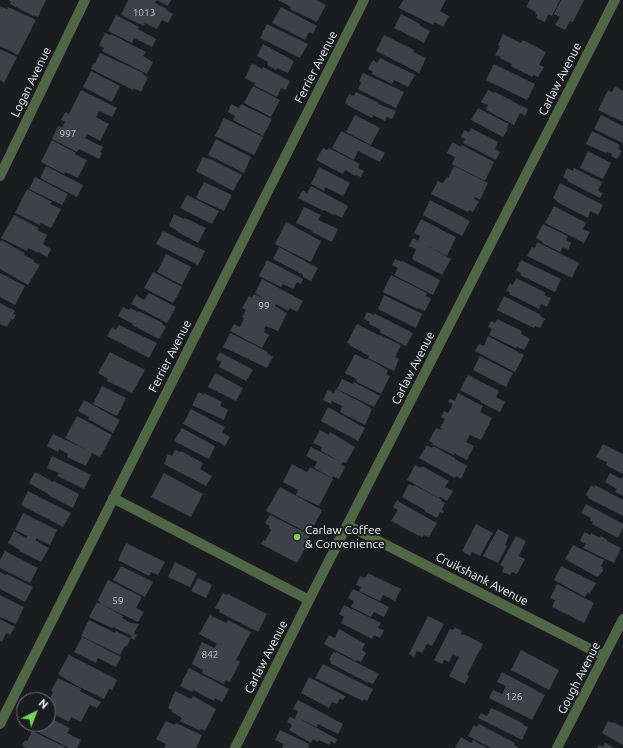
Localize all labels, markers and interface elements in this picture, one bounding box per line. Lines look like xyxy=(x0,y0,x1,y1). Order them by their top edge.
house number: 1013 xyxy=(133,7,155,19)
street label: Ferrier Avenue xyxy=(292,28,340,106)
street label: Carlaw Avenue xyxy=(535,40,585,118)
street label: Logan Avenue xyxy=(8,45,54,119)
house number: 997 xyxy=(60,128,76,140)
house number: 99 xyxy=(258,300,270,312)
street label: Ferrier Avenue xyxy=(146,317,194,395)
street label: Carlaw Avenue xyxy=(388,329,438,407)
place label: Carlaw Coffee & Convenience xyxy=(305,523,385,551)
marker: Carlaw Coffee & Convenience xyxy=(292,532,302,542)
street label: Cruikshank Avenue xyxy=(433,549,531,609)
house number: 59 xyxy=(112,595,124,607)
street label: Carlaw Avenue xyxy=(241,618,291,696)
street label: Gough Avenue xyxy=(555,640,603,716)
house number: 842 xyxy=(202,649,218,661)
house number: 126 xyxy=(506,691,522,703)
north arrow xyxy=(16,692,56,732)
text: N xyxy=(36,697,50,711)

